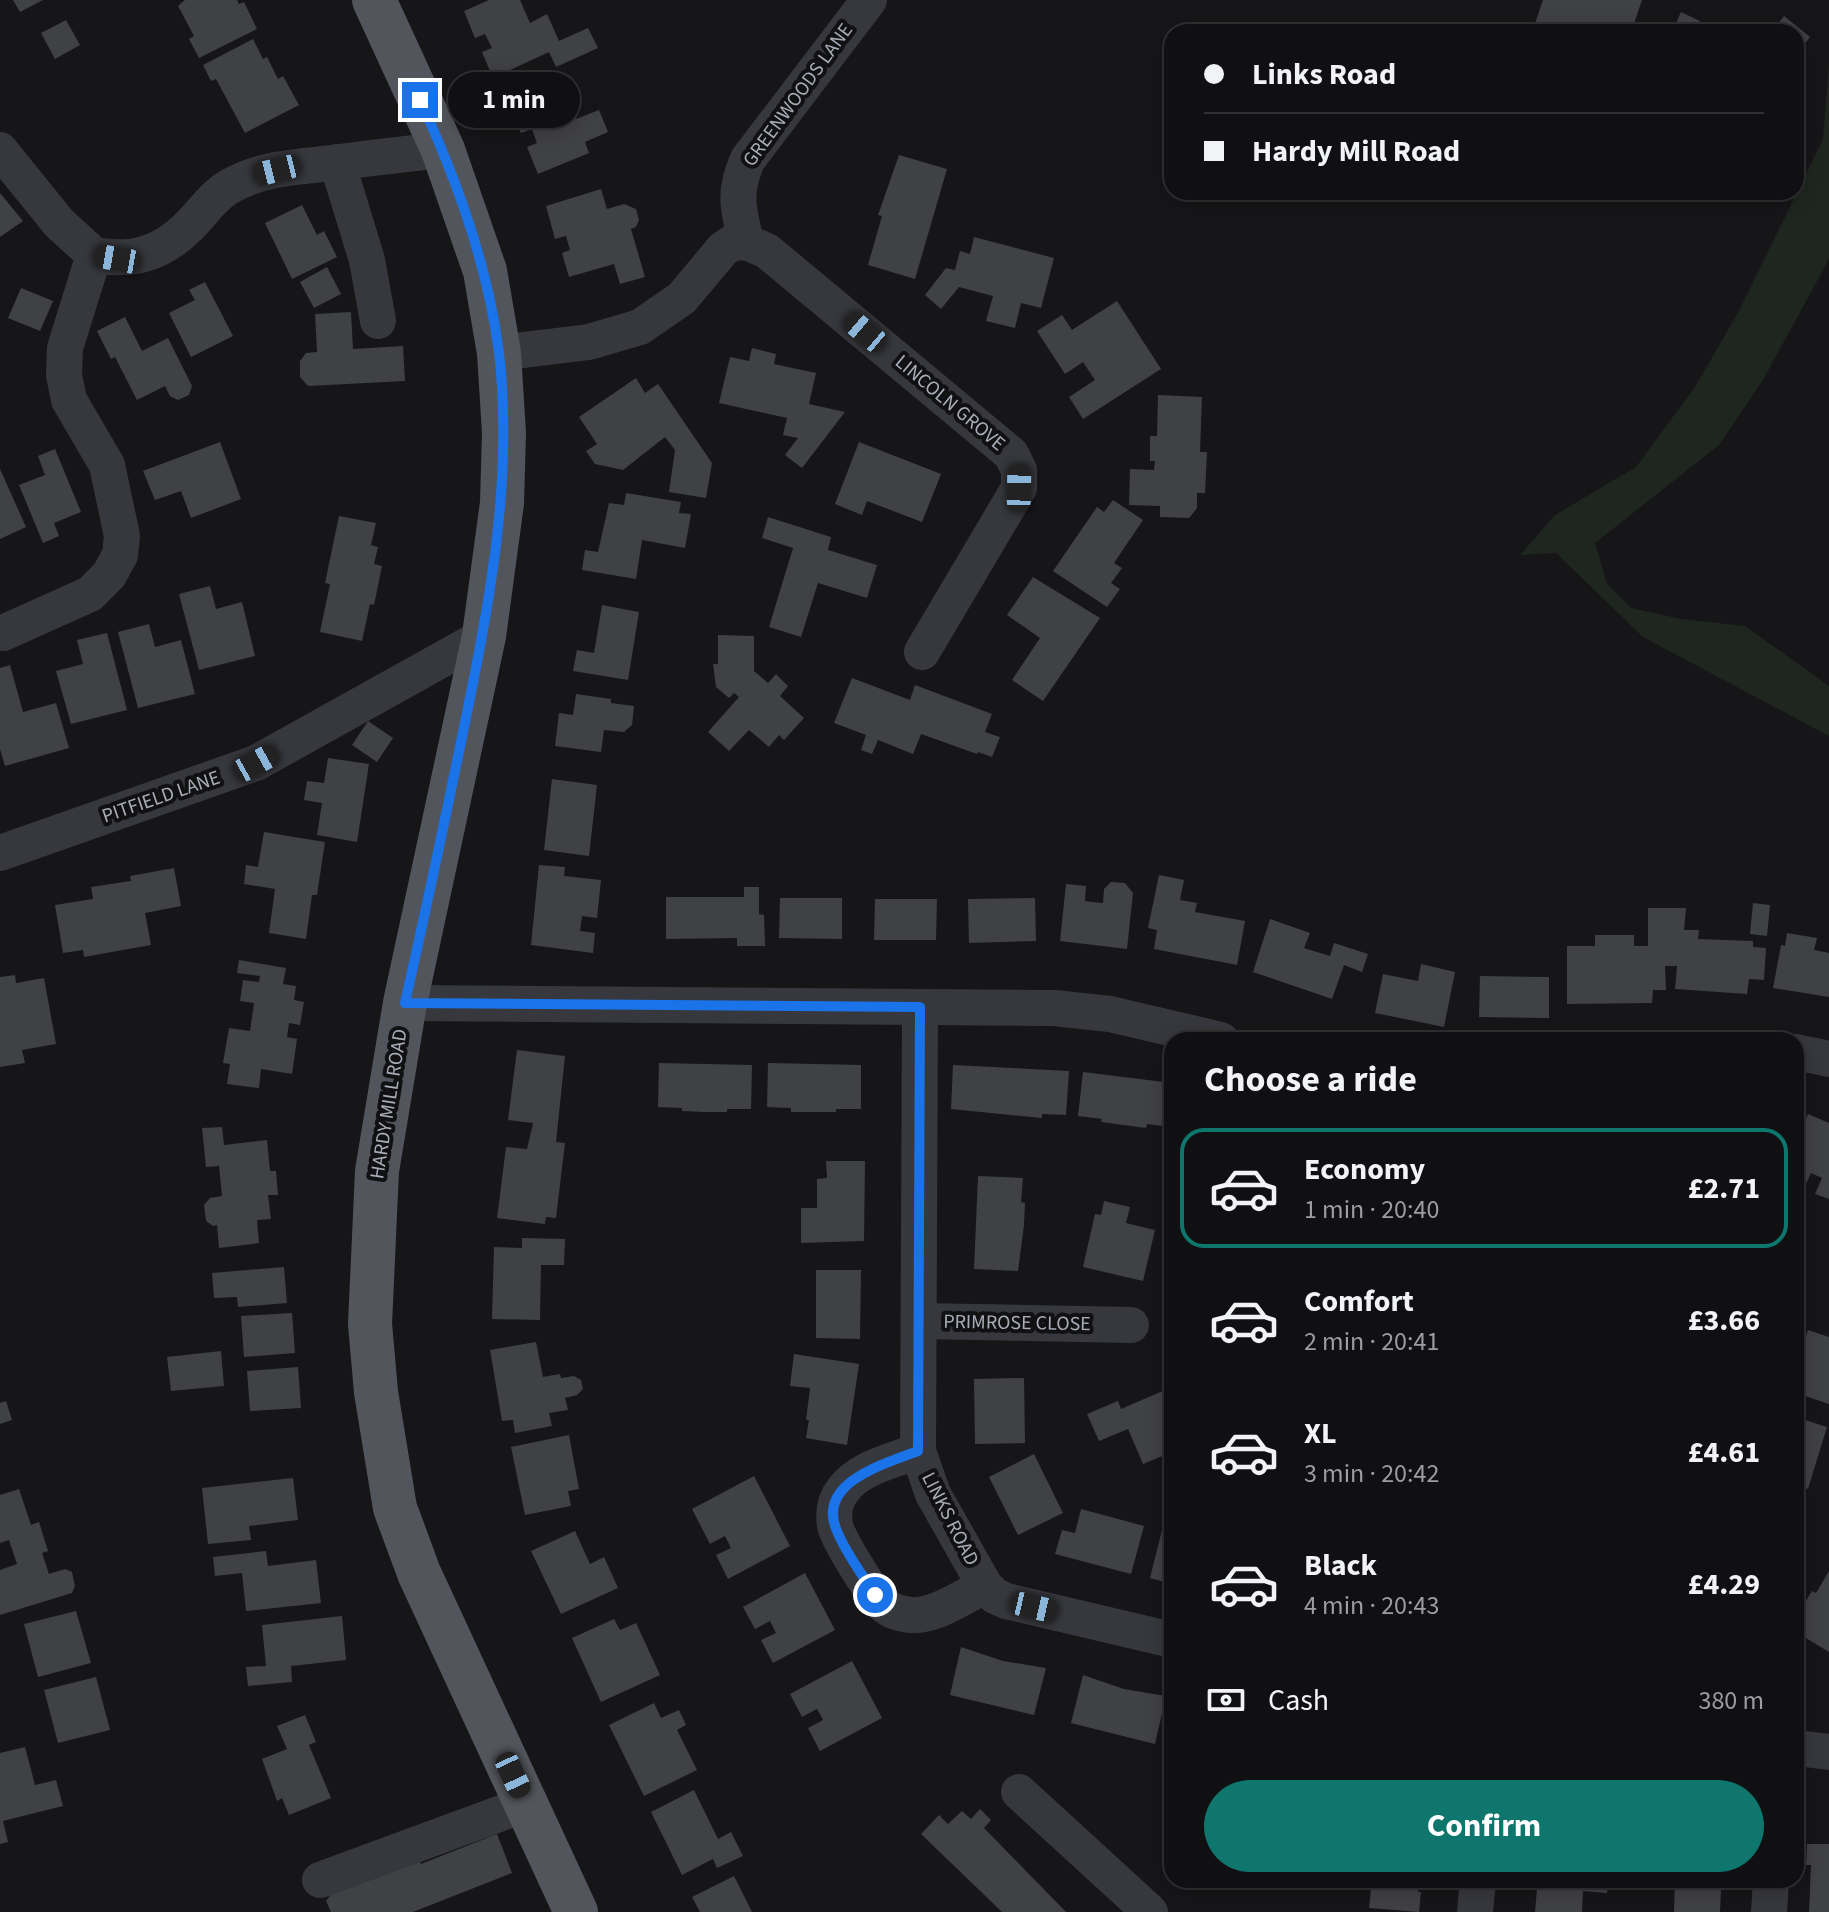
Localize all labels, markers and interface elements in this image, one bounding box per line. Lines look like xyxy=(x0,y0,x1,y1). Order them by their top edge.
street label: GREENWOODS LANE xyxy=(736,18,860,172)
text: Links Road xyxy=(1252,53,1396,96)
callout: 1 min xyxy=(448,72,580,128)
text: 1 min xyxy=(482,81,546,118)
route end xyxy=(402,82,438,118)
text: Hardy Mill Road xyxy=(1252,130,1460,173)
car xyxy=(251,153,303,187)
car xyxy=(91,243,143,275)
car xyxy=(839,307,891,357)
street label: LINCOLN GROVE xyxy=(889,348,1011,458)
car xyxy=(1007,464,1031,512)
car xyxy=(229,741,283,785)
street label: PITFIELD LANE xyxy=(98,764,224,830)
street label: HARDY MILL ROAD xyxy=(363,1027,415,1181)
text: Choose a ride xyxy=(1204,1054,1417,1105)
text: Economy xyxy=(1304,1148,1425,1191)
icon: car xyxy=(1208,1152,1280,1224)
text: £2.71 xyxy=(1688,1167,1760,1210)
text: 1 min · 20:40 xyxy=(1304,1191,1439,1228)
text: Comfort xyxy=(1304,1280,1414,1323)
icon: car xyxy=(1208,1284,1280,1356)
text: £3.66 xyxy=(1688,1299,1760,1342)
street label: PRIMROSE CLOSE xyxy=(943,1308,1091,1338)
text: 2 min · 20:41 xyxy=(1304,1323,1439,1360)
text: XL xyxy=(1304,1412,1337,1455)
icon: car xyxy=(1208,1416,1280,1488)
text: £4.61 xyxy=(1688,1431,1760,1474)
text: 3 min · 20:42 xyxy=(1304,1455,1439,1492)
street label: LINKS ROAD xyxy=(914,1467,986,1571)
text: Black xyxy=(1304,1544,1377,1587)
icon: car xyxy=(1208,1548,1280,1620)
text: £4.29 xyxy=(1688,1563,1760,1606)
route start xyxy=(857,1577,893,1613)
text: 4 min · 20:43 xyxy=(1304,1587,1439,1624)
car xyxy=(1008,1590,1060,1624)
icon: cash xyxy=(1204,1678,1248,1722)
text: Cash xyxy=(1268,1679,1329,1722)
text: 380 m xyxy=(1698,1682,1764,1719)
car xyxy=(492,1748,534,1802)
button: Confirm xyxy=(1204,1780,1764,1872)

